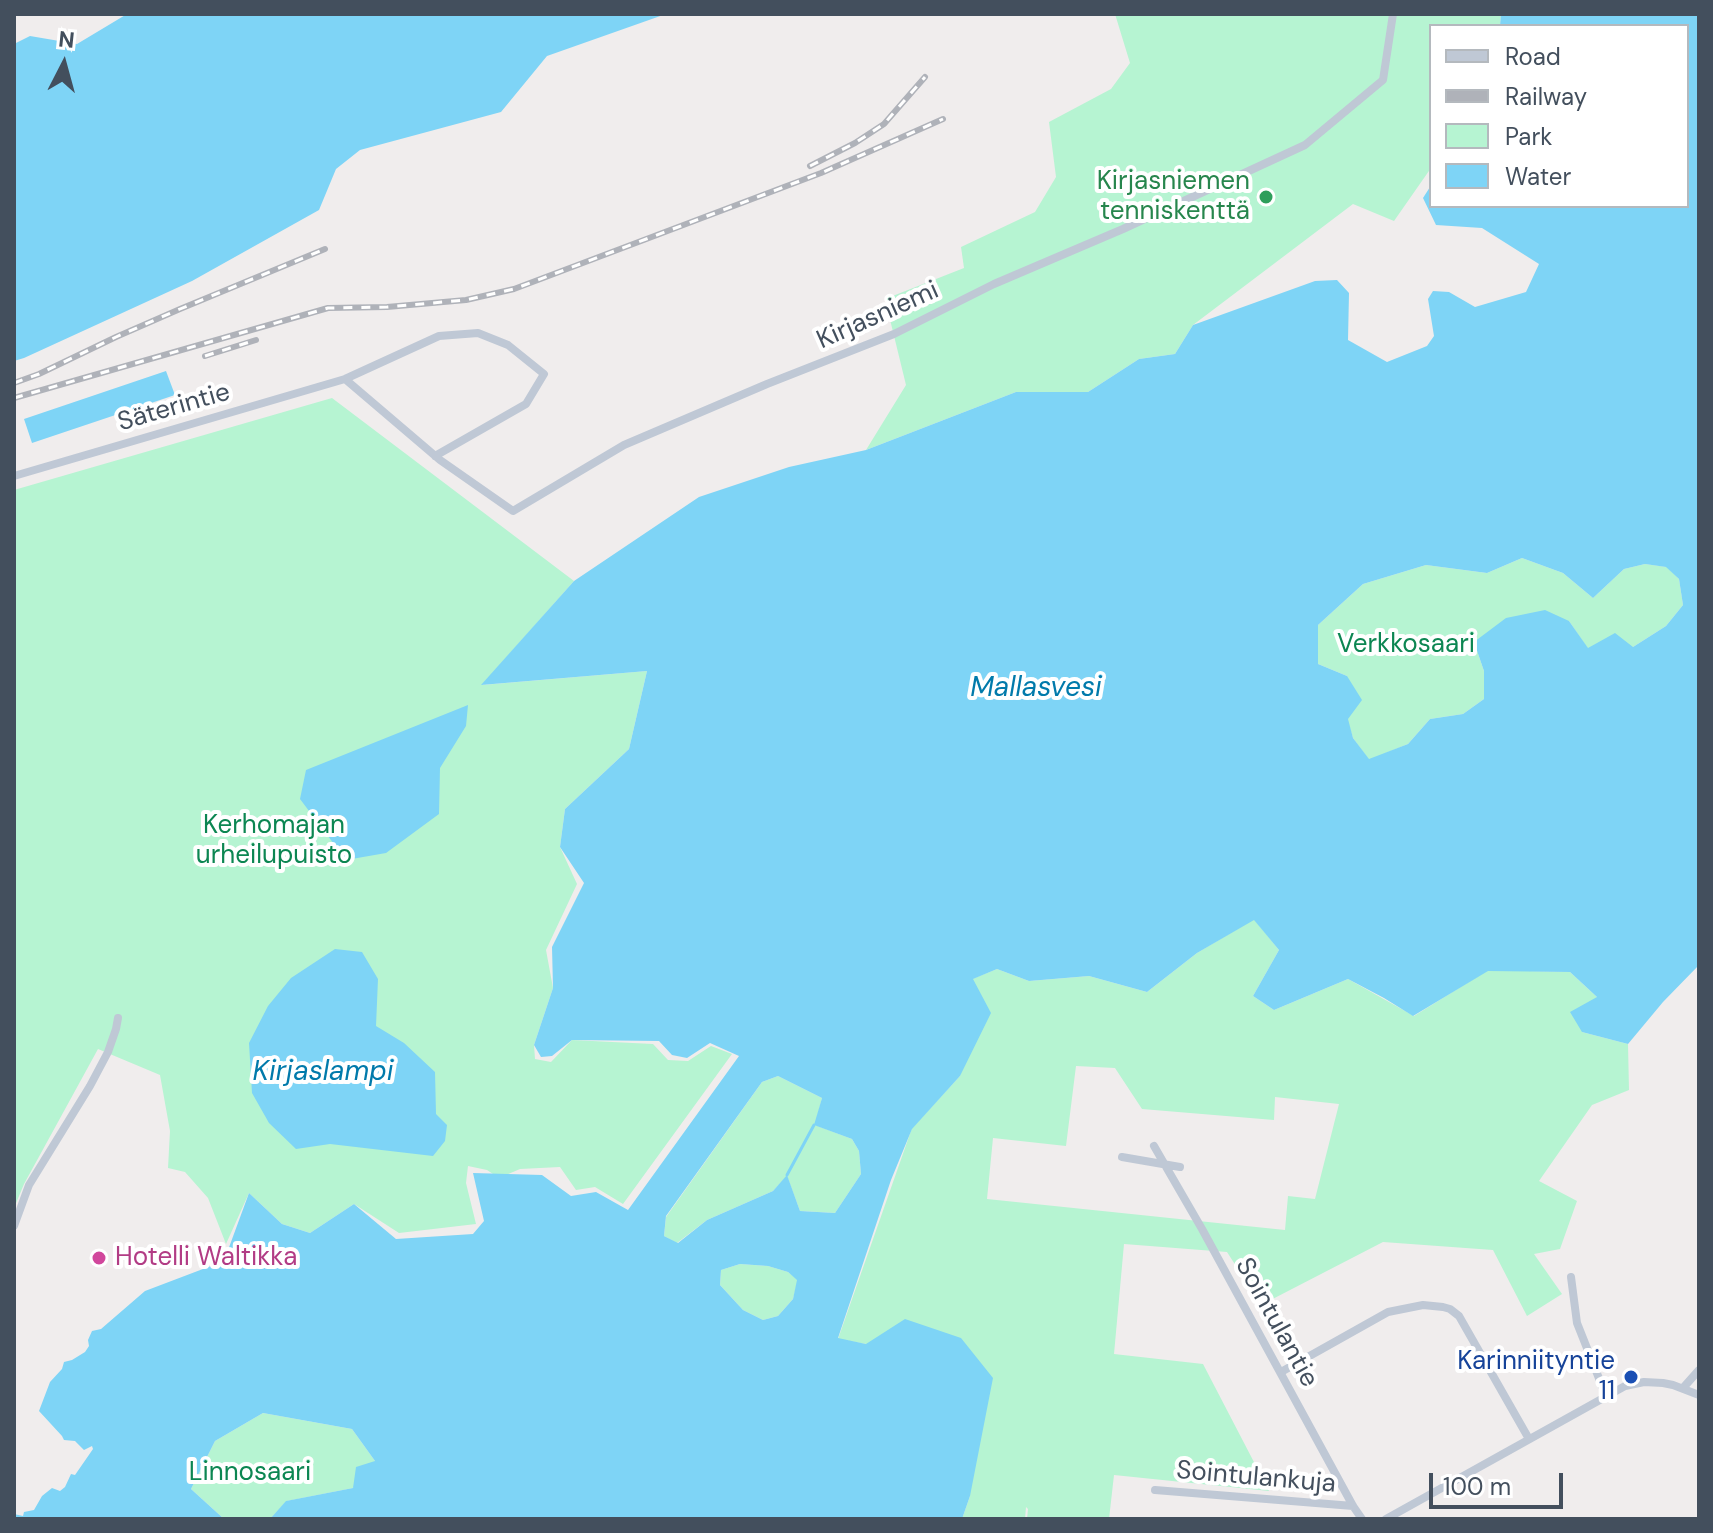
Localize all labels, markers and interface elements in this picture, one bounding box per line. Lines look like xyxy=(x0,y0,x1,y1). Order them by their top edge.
north arrow xyxy=(24,24,104,104)
text: N xyxy=(57,24,76,55)
legend xyxy=(1429,24,1689,208)
text: Road xyxy=(1505,41,1561,72)
text: Railway xyxy=(1505,81,1587,112)
text: Park xyxy=(1505,121,1552,152)
text: Water xyxy=(1505,161,1571,192)
place label: Kirjasniemen tenniskenttä xyxy=(1097,166,1250,228)
marker: Kirjasniemen tenniskenttä xyxy=(1257,188,1275,206)
street label: Kirjasniemi xyxy=(812,275,944,357)
street label: Säterintie xyxy=(114,377,234,439)
park label: Verkkosaari xyxy=(1337,629,1475,661)
water label: Mallasvesi xyxy=(970,672,1102,706)
park label: Kerhomajan urheilupuisto xyxy=(196,810,352,872)
water label: Kirjaslampi xyxy=(253,1056,393,1090)
place label: Hotelli Waltikka xyxy=(115,1242,297,1274)
marker: Hotelli Waltikka xyxy=(90,1249,108,1267)
street label: Sointulantie xyxy=(1228,1253,1324,1393)
place label: Karinniityntie 11 xyxy=(1457,1346,1615,1408)
marker: Karinniityntie 11 xyxy=(1622,1368,1640,1386)
street label: Sointulankuja xyxy=(1175,1455,1337,1501)
park label: Linnosaari xyxy=(189,1457,311,1489)
scale bar xyxy=(1433,1457,1567,1507)
text: 100 m xyxy=(1443,1471,1511,1502)

